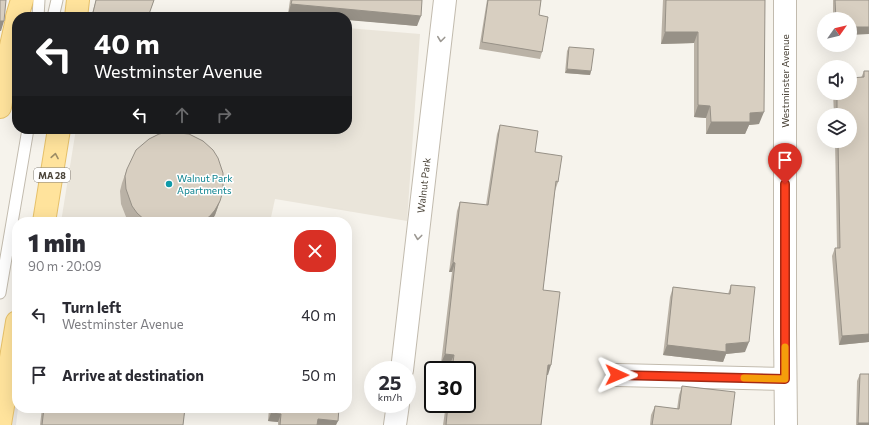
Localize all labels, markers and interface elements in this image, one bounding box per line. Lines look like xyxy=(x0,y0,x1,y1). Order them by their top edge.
north arrow xyxy=(817,12,857,52)
map controls xyxy=(817,12,857,148)
text: 40 m xyxy=(94,26,160,60)
icon: left xyxy=(28,28,80,80)
street label: Westminster Avenue xyxy=(779,34,791,128)
one-way arrow xyxy=(437,36,446,42)
text: Westminster Avenue xyxy=(94,60,262,82)
button: sound xyxy=(817,60,857,100)
icon: left xyxy=(129,104,151,126)
icon: ahead xyxy=(171,104,193,126)
icon: right xyxy=(213,104,235,126)
button: layers xyxy=(817,108,857,148)
pin xyxy=(768,143,802,184)
icon: arrive xyxy=(774,149,796,171)
one-way arrow xyxy=(50,153,59,159)
street label: Walnut Park xyxy=(414,156,433,214)
road number: MA 28 xyxy=(34,168,70,182)
place label: Walnut Park Apartments xyxy=(177,172,233,196)
marker: Walnut Park Apartments xyxy=(164,179,174,189)
text: 1 min xyxy=(28,228,86,257)
button: close xyxy=(294,230,336,272)
one-way arrow xyxy=(414,234,423,240)
text: 90 m · 20:09 xyxy=(28,258,101,274)
text: Turn left xyxy=(62,298,121,316)
icon: left xyxy=(28,304,50,326)
text: 40 m xyxy=(301,306,336,324)
text: Westminster Avenue xyxy=(62,316,184,332)
position arrow xyxy=(596,354,638,396)
speed limit sign: 30 xyxy=(424,361,476,413)
icon: arrive xyxy=(28,364,50,386)
text: Arrive at destination xyxy=(62,366,204,384)
text: 50 m xyxy=(302,366,336,384)
text: 25 xyxy=(378,370,402,394)
text: km/h xyxy=(378,391,402,403)

